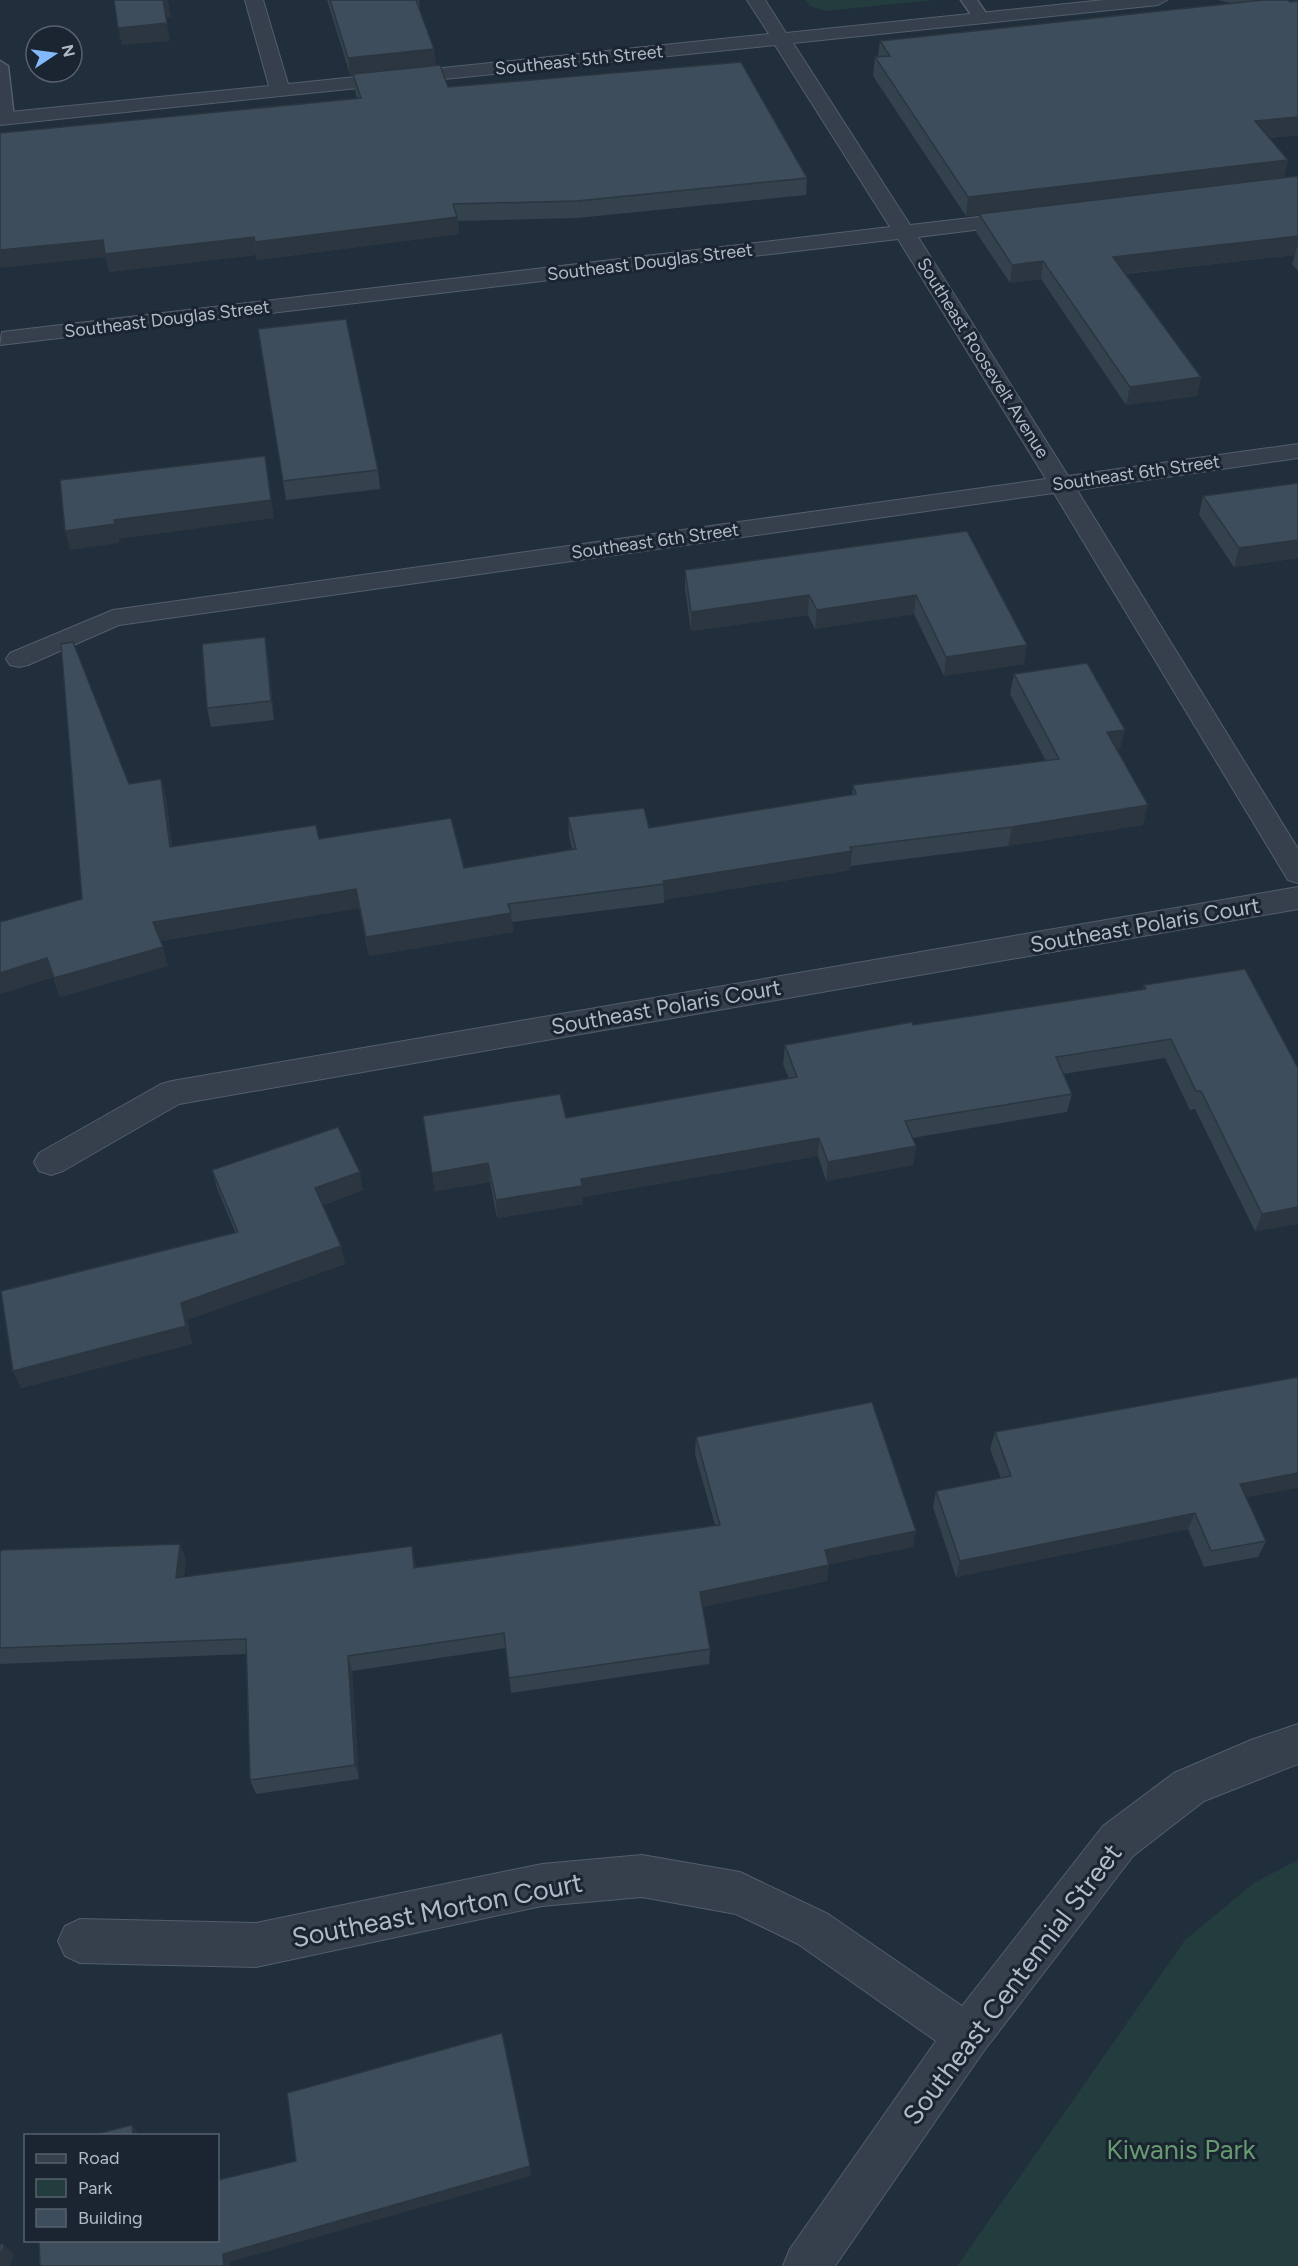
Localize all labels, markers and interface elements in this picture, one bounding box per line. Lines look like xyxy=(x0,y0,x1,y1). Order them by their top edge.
north arrow xyxy=(24,24,84,84)
street label: Southeast 5th Street xyxy=(494,40,664,80)
text: N xyxy=(57,43,79,59)
street label: Southeast Douglas Street xyxy=(546,238,754,286)
street label: Southeast Roosevelt Avenue xyxy=(912,254,1054,462)
street label: Southeast Douglas Street xyxy=(63,295,271,343)
street label: Southeast 6th Street xyxy=(1051,450,1221,496)
street label: Southeast 6th Street xyxy=(570,518,740,564)
street label: Southeast Polaris Court xyxy=(1028,892,1262,958)
street label: Southeast Polaris Court xyxy=(549,974,783,1040)
street label: Southeast Centennial Street xyxy=(896,1837,1128,2131)
street label: Southeast Morton Court xyxy=(289,1866,585,1954)
park label: Kiwanis Park xyxy=(1106,2133,1257,2166)
legend xyxy=(24,2134,219,2242)
text: Road xyxy=(78,2147,119,2169)
text: Park xyxy=(78,2177,113,2199)
text: Building xyxy=(78,2207,143,2229)

